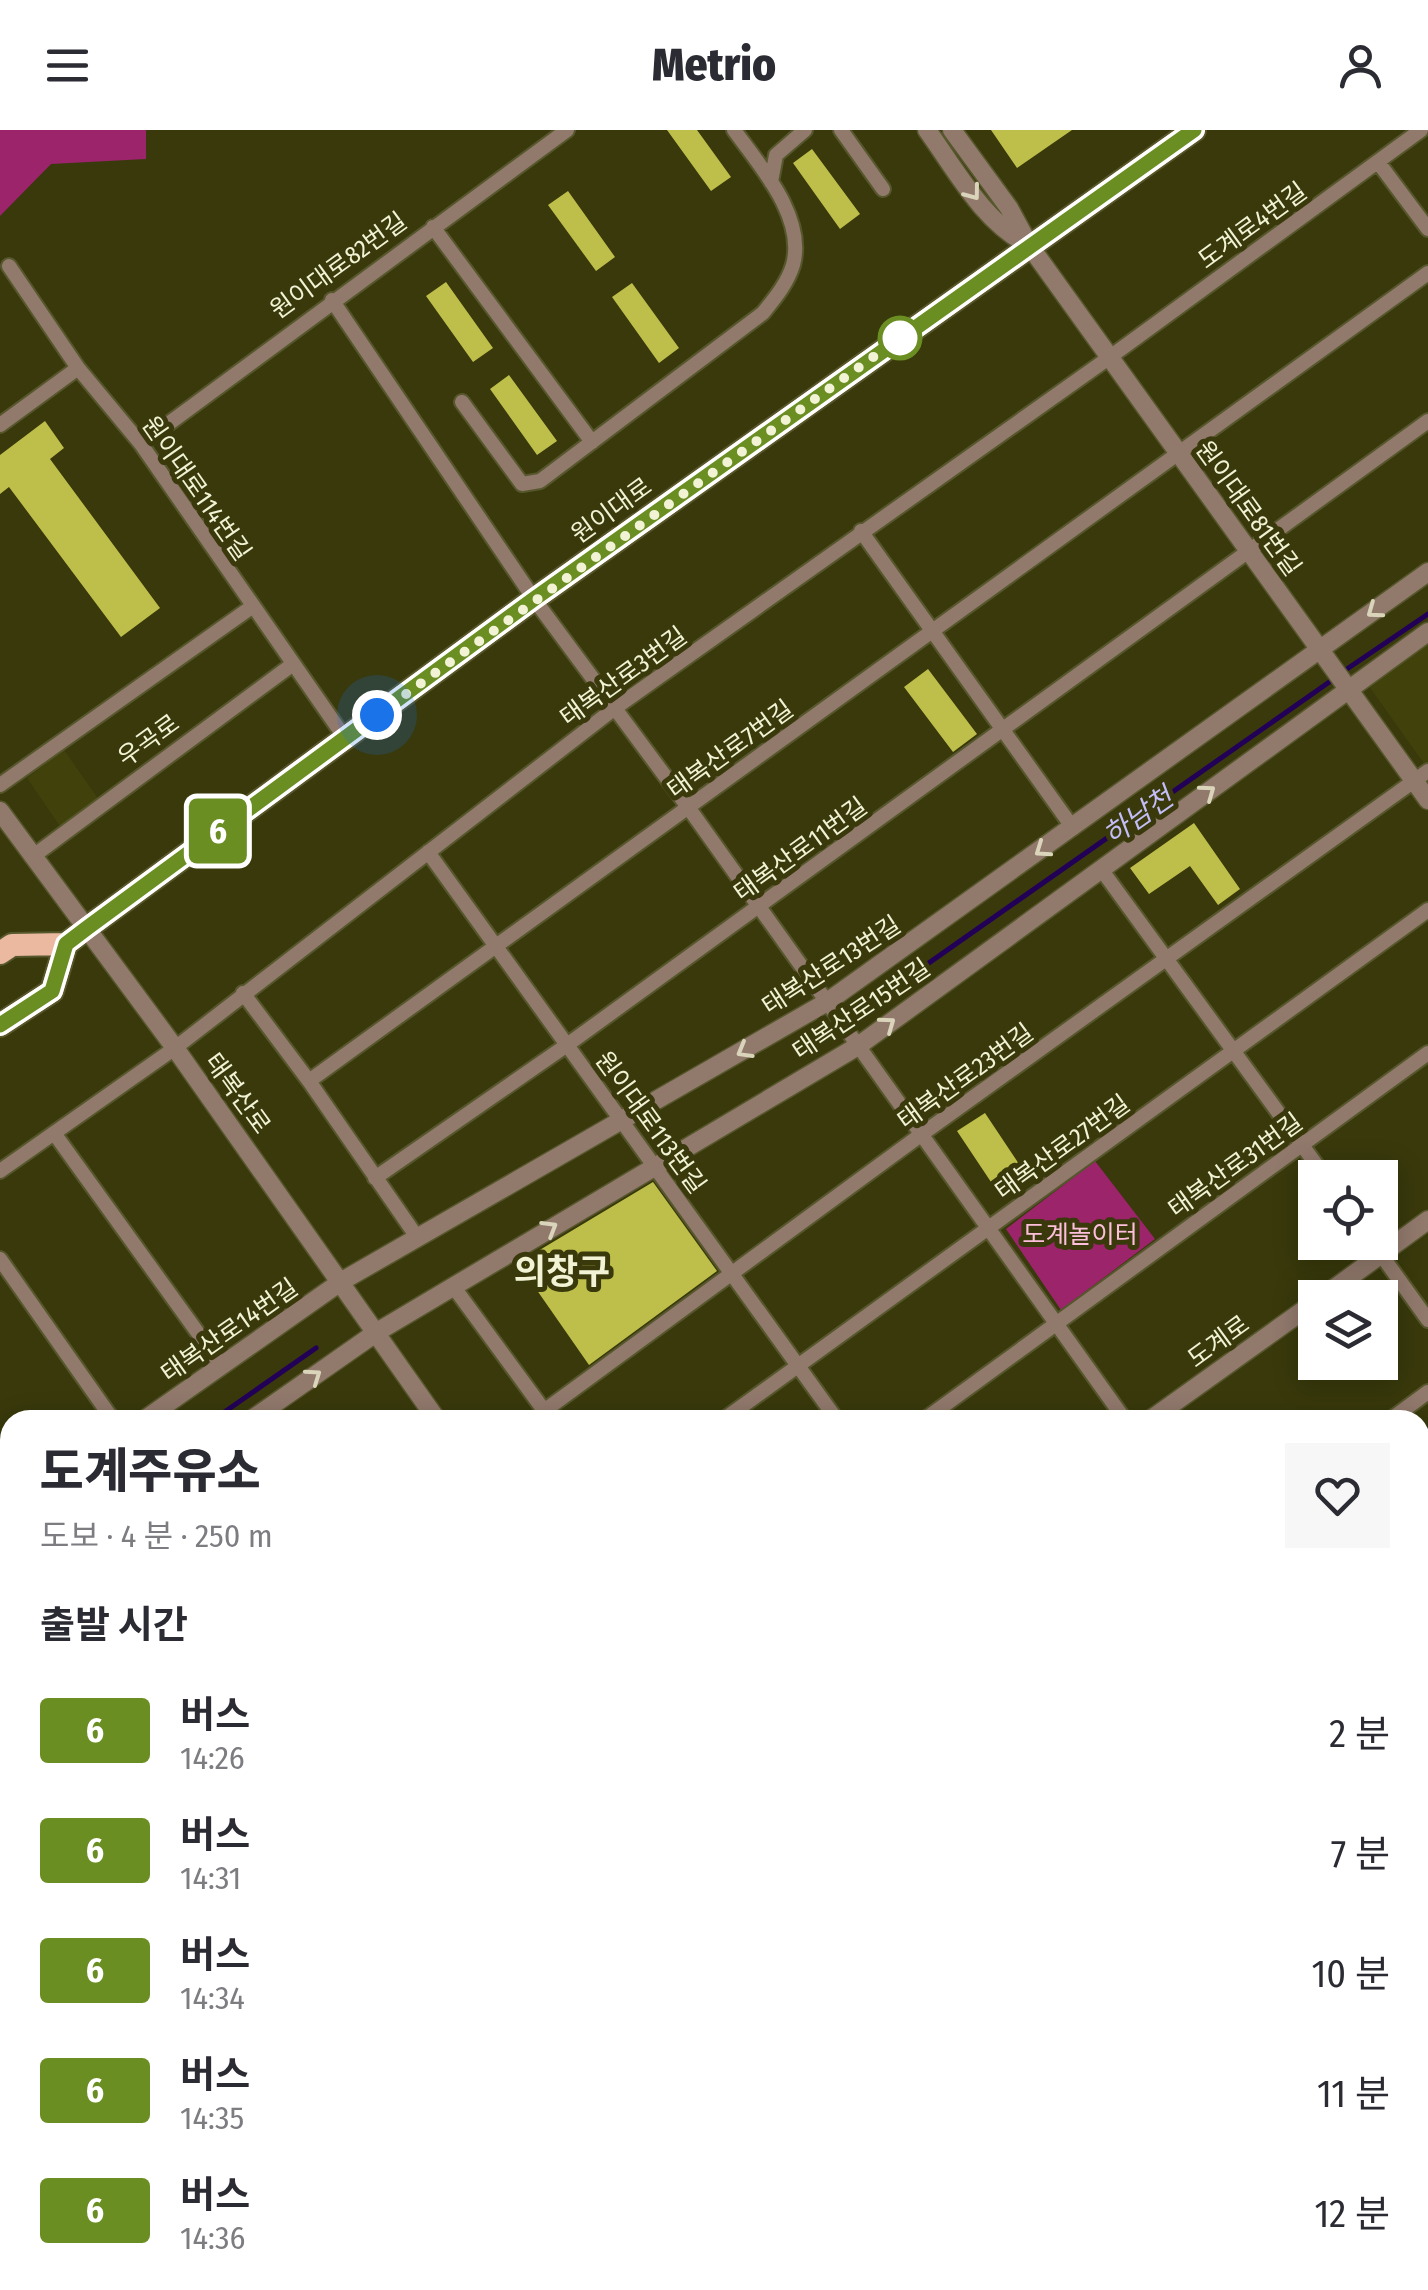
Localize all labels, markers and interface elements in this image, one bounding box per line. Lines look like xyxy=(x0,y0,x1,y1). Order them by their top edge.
icon: menu xyxy=(40,38,95,93)
text: Metrio xyxy=(652,38,776,92)
icon: person xyxy=(1333,38,1388,93)
street label: 도계로4번길 xyxy=(1192,176,1313,275)
one-way arrow xyxy=(962,182,979,200)
street label: 원이대로82번길 xyxy=(264,206,413,325)
unlabelled marker xyxy=(879,317,921,359)
street label: 원이대로114번길 xyxy=(135,411,257,567)
street label: 원이대로81번길 xyxy=(1189,435,1307,582)
street label: 원이대로 xyxy=(566,472,658,550)
one-way arrow xyxy=(1367,599,1385,617)
street label: 태복산로3번길 xyxy=(554,621,693,733)
your location xyxy=(352,690,402,740)
street label: 태복산로7번길 xyxy=(662,694,799,805)
street label: 우곡로 xyxy=(112,708,185,773)
water label: 하남천 xyxy=(1097,779,1182,852)
one-way arrow xyxy=(1197,786,1215,803)
street label: 태복산로11번길 xyxy=(728,791,873,908)
line badge: 6 xyxy=(186,798,250,864)
text: 6 xyxy=(209,810,227,852)
one-way arrow xyxy=(1035,838,1053,855)
street label: 태복산로13번길 xyxy=(757,910,906,1022)
street label: 태복산로15번길 xyxy=(787,953,936,1067)
one-way arrow xyxy=(877,1018,895,1036)
street label: 태복산로23번길 xyxy=(892,1018,1039,1136)
one-way arrow xyxy=(737,1038,755,1058)
street label: 원이대로113번길 xyxy=(589,1046,712,1200)
street label: 태복산로 xyxy=(198,1048,276,1140)
street label: 태복산로27번길 xyxy=(989,1089,1136,1207)
street label: 태복산로31번길 xyxy=(1163,1107,1308,1225)
map controls xyxy=(1298,1160,1398,1380)
button: locate xyxy=(1298,1160,1398,1260)
park label: 도계놀이터 xyxy=(1022,1220,1138,1250)
one-way arrow xyxy=(540,1221,558,1240)
district label: 의창구 xyxy=(514,1251,610,1293)
street label: 태복산로14번길 xyxy=(155,1273,304,1389)
button: layers xyxy=(1298,1280,1398,1380)
street label: 도계로 xyxy=(1182,1309,1255,1374)
one-way arrow xyxy=(303,1370,321,1388)
text: 도계주유소 xyxy=(40,1443,261,1501)
button: heart xyxy=(1285,1443,1390,1548)
text: 도보 · 4 분 · 250 m xyxy=(40,1517,273,1555)
text: 출발 시간 xyxy=(40,1602,188,1648)
text: 버스 xyxy=(180,1692,250,1738)
text: 6 xyxy=(86,1709,104,1751)
text: 2 분 xyxy=(1329,1711,1390,1757)
text: 14:26 xyxy=(180,1739,245,1777)
text: 버스 xyxy=(180,1812,250,1858)
text: 6 xyxy=(86,1829,104,1871)
text: 7 분 xyxy=(1331,1831,1390,1877)
text: 14:31 xyxy=(180,1859,241,1897)
text: 버스 xyxy=(180,1932,250,1978)
text: 6 xyxy=(86,1949,104,1991)
text: 10 분 xyxy=(1311,1951,1390,1997)
text: 14:34 xyxy=(180,1979,245,2017)
text: 버스 xyxy=(180,2052,250,2098)
text: 6 xyxy=(86,2069,104,2111)
text: 11 분 xyxy=(1317,2071,1390,2117)
text: 14:35 xyxy=(180,2099,244,2137)
text: 버스 xyxy=(180,2172,250,2218)
text: 6 xyxy=(86,2189,104,2231)
text: 12 분 xyxy=(1315,2191,1390,2237)
text: 14:36 xyxy=(180,2219,245,2257)

